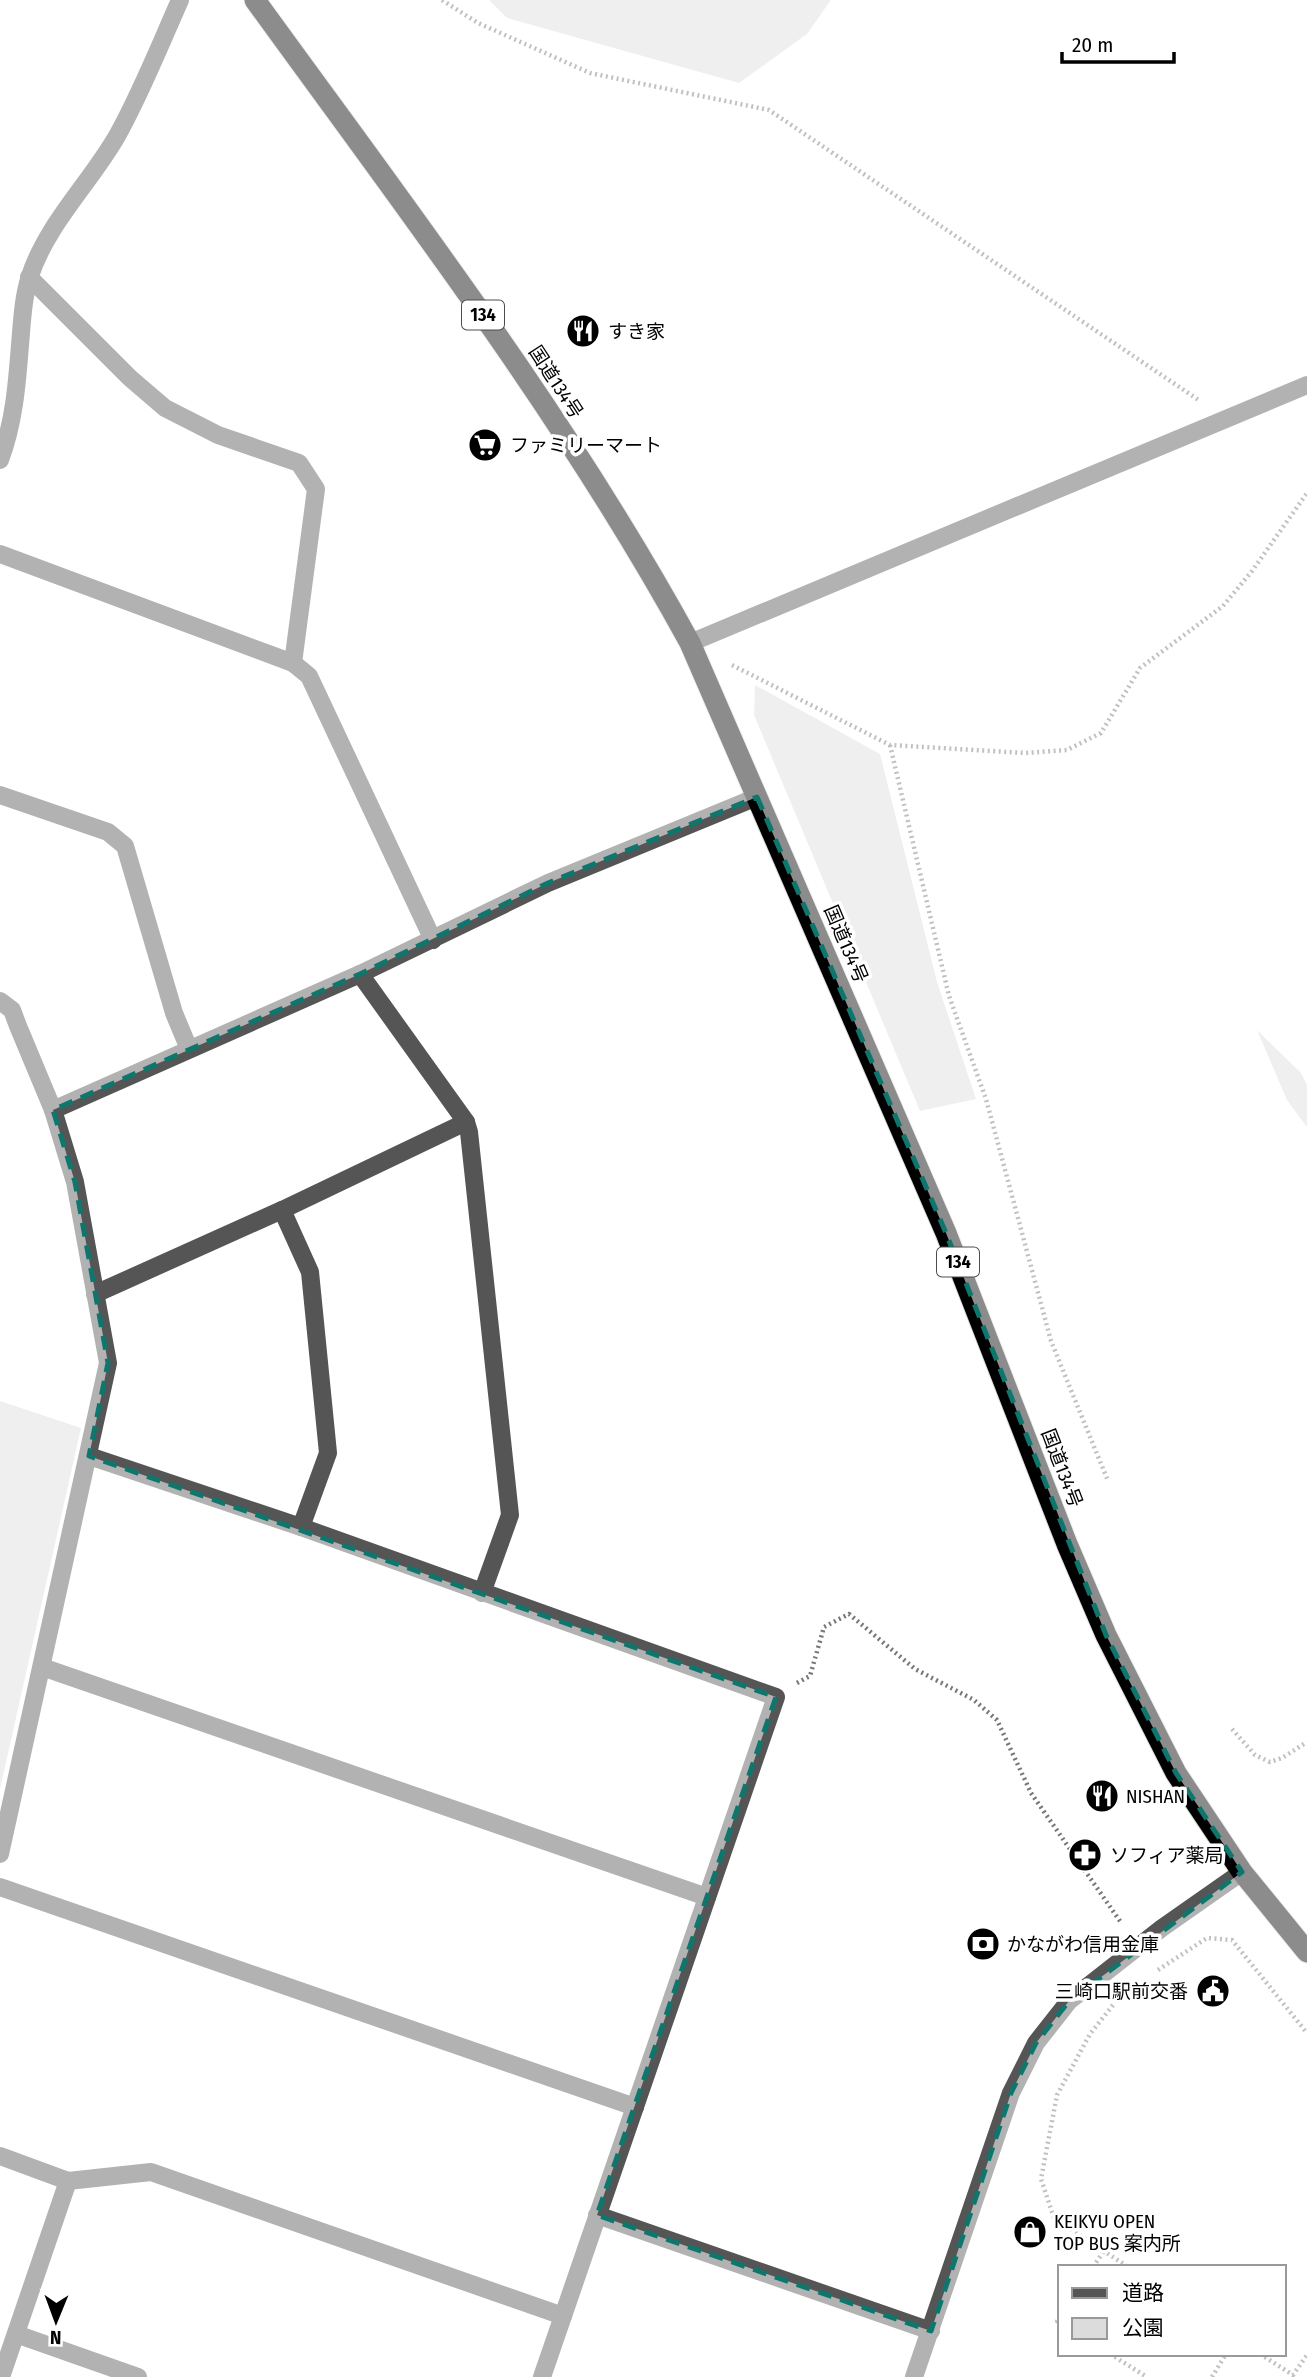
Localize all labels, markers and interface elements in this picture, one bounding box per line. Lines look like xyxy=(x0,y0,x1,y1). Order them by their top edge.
scale bar xyxy=(1062,21,1174,65)
text: 20 m xyxy=(1072,32,1113,58)
road number: 134 xyxy=(462,300,504,330)
restaurant icon: すき家 xyxy=(564,312,602,350)
place label: すき家 xyxy=(608,320,665,343)
street label: 国道134号 xyxy=(524,341,588,423)
supermarket icon: ファミリーマート xyxy=(466,426,504,464)
place label: ファミリーマート xyxy=(510,434,662,457)
street label: 国道134号 xyxy=(819,902,873,986)
road number: 134 xyxy=(937,1247,979,1276)
street label: 国道134号 xyxy=(1037,1426,1087,1510)
restaurant icon: NISHAN xyxy=(1083,1777,1121,1815)
place label: NISHAN xyxy=(1126,1785,1185,1808)
pharmacy icon: ソフィア薬局 xyxy=(1066,1836,1104,1874)
place label: ソフィア薬局 xyxy=(1110,1844,1224,1867)
bank icon: かながわ信用金庫 xyxy=(964,1925,1002,1963)
place label: かながわ信用金庫 xyxy=(1007,1933,1159,1956)
public building icon: 三崎口駅前交番 xyxy=(1194,1972,1232,2010)
place label: 三崎口駅前交番 xyxy=(1055,1980,1188,2003)
place label: KEIKYU OPEN TOP BUS 案内所 xyxy=(1054,2210,1181,2255)
shop icon: KEIKYU OPEN TOP BUS 案内所 xyxy=(1011,2213,1049,2251)
legend xyxy=(1058,2265,1286,2356)
text: 道路 xyxy=(1122,2280,1164,2306)
north arrow xyxy=(21,2286,91,2356)
text: 公園 xyxy=(1122,2315,1164,2341)
text: N xyxy=(50,2326,62,2349)

